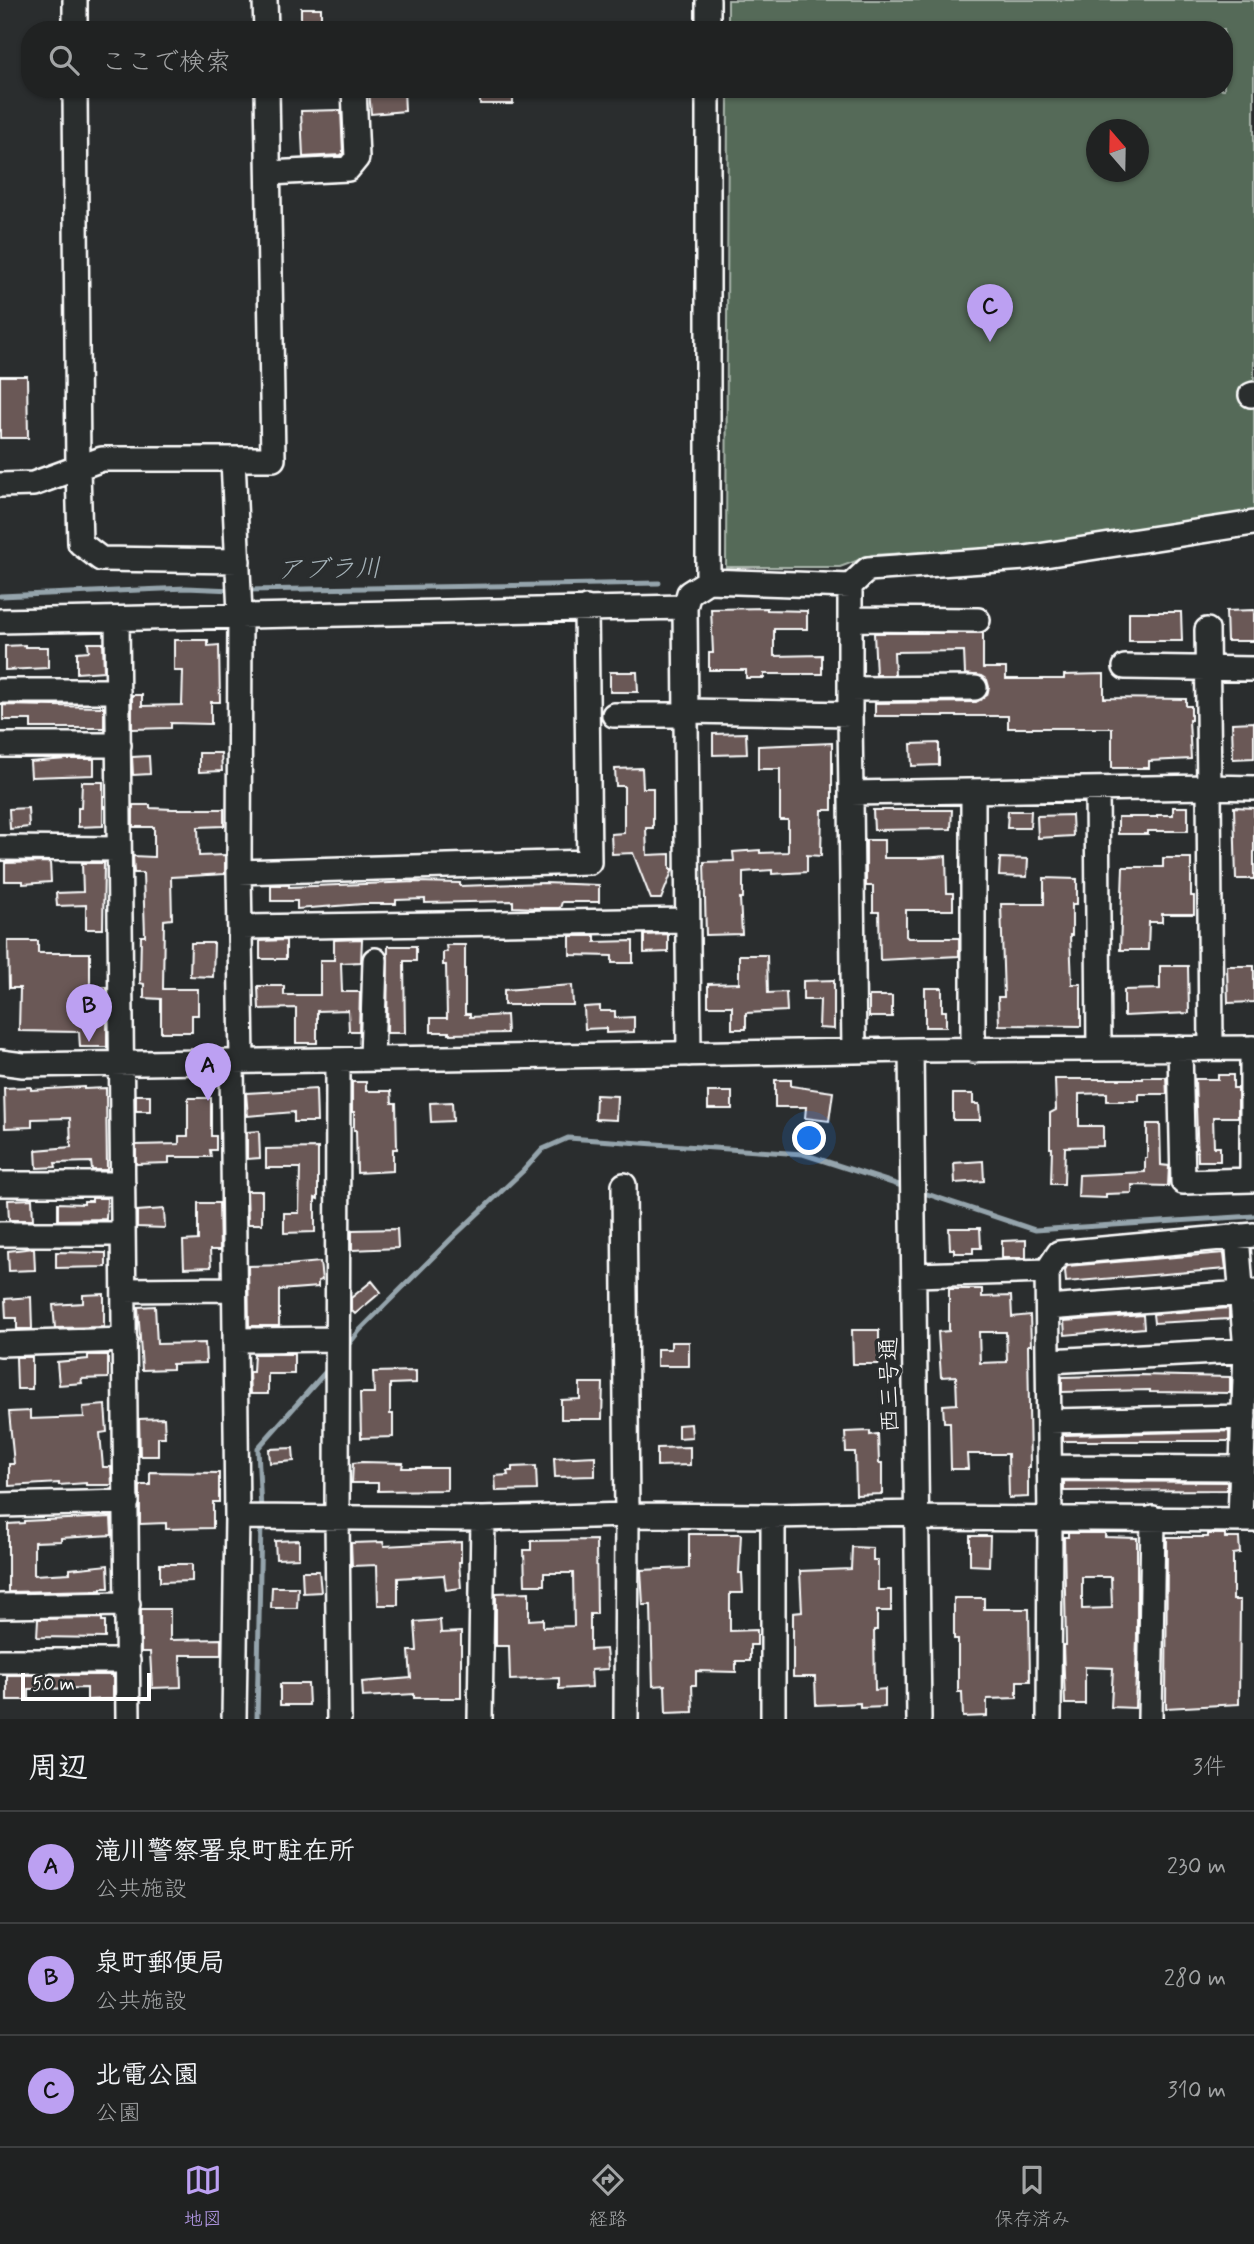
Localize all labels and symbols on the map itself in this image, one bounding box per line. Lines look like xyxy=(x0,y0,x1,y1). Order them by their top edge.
north arrow xyxy=(1086,119,1149,182)
pin: C xyxy=(967,284,1013,342)
water label: アブラ川 xyxy=(277,552,381,588)
pin: B xyxy=(66,984,112,1042)
pin: A xyxy=(185,1043,231,1101)
your location xyxy=(792,1121,826,1155)
street label: 西三号通 xyxy=(874,1337,907,1433)
scale bar xyxy=(21,1670,150,1702)

